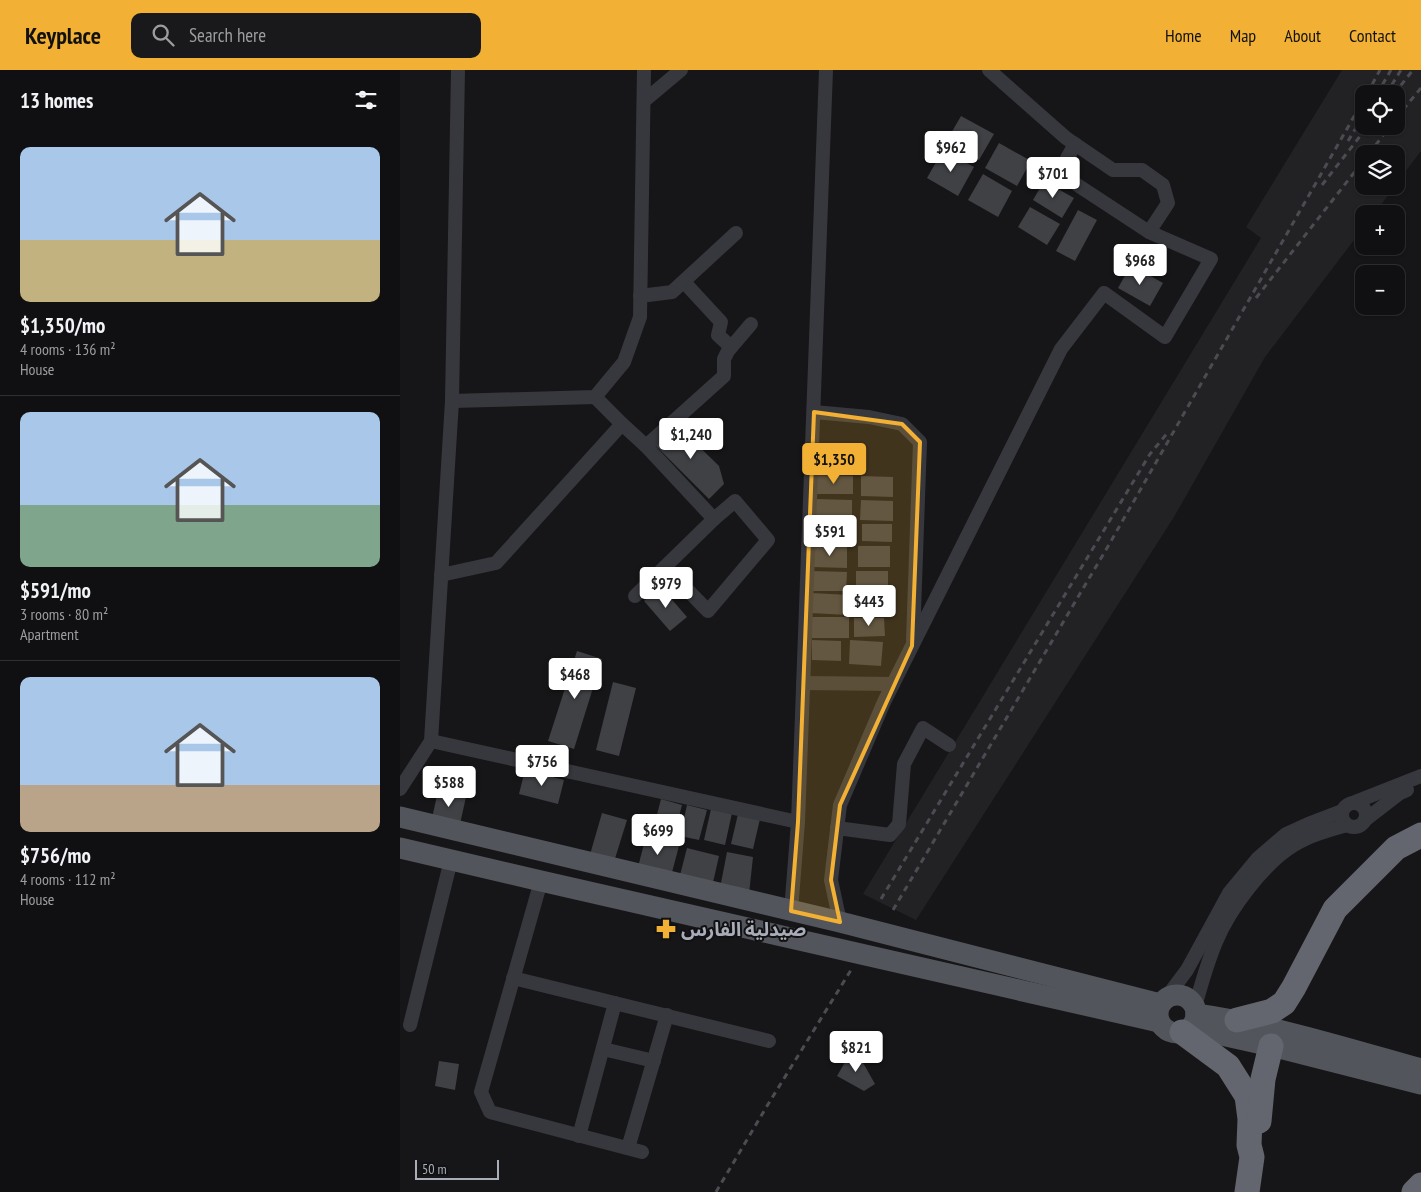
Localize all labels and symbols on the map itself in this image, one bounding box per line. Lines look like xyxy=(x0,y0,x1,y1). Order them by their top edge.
pin: $962 xyxy=(921,131,981,173)
pin: $701 xyxy=(1023,156,1083,199)
pin: $968 xyxy=(1110,244,1170,286)
pin: $1,240 xyxy=(650,418,732,460)
pin: $1,350 xyxy=(793,442,875,485)
pin: $591 xyxy=(800,514,860,557)
pin: $979 xyxy=(636,566,696,609)
pin: $443 xyxy=(839,584,899,627)
pin: $468 xyxy=(545,658,605,700)
pin: $756 xyxy=(512,744,572,787)
pin: $588 xyxy=(419,766,479,808)
pin: $699 xyxy=(628,814,688,856)
place label: صيدلية الفارس xyxy=(681,917,806,941)
pharmacy icon: صيدلية الفارس xyxy=(655,918,677,940)
pin: $821 xyxy=(826,1030,886,1073)
scale bar xyxy=(415,1157,499,1180)

